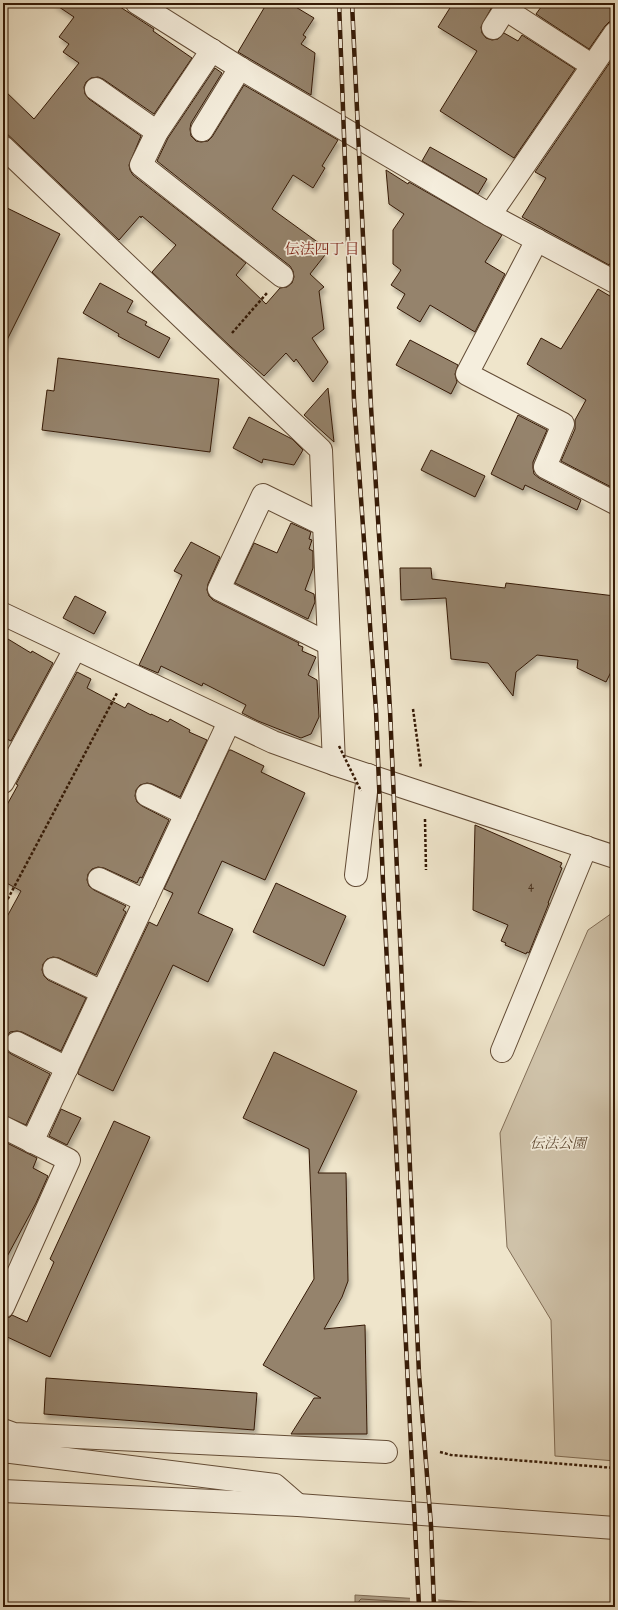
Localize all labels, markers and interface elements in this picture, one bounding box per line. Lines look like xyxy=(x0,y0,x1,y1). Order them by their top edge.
district label: 伝法四丁目 xyxy=(284,240,360,259)
house number: 4 xyxy=(528,878,534,893)
park label: 伝法公園 xyxy=(530,1135,588,1153)

